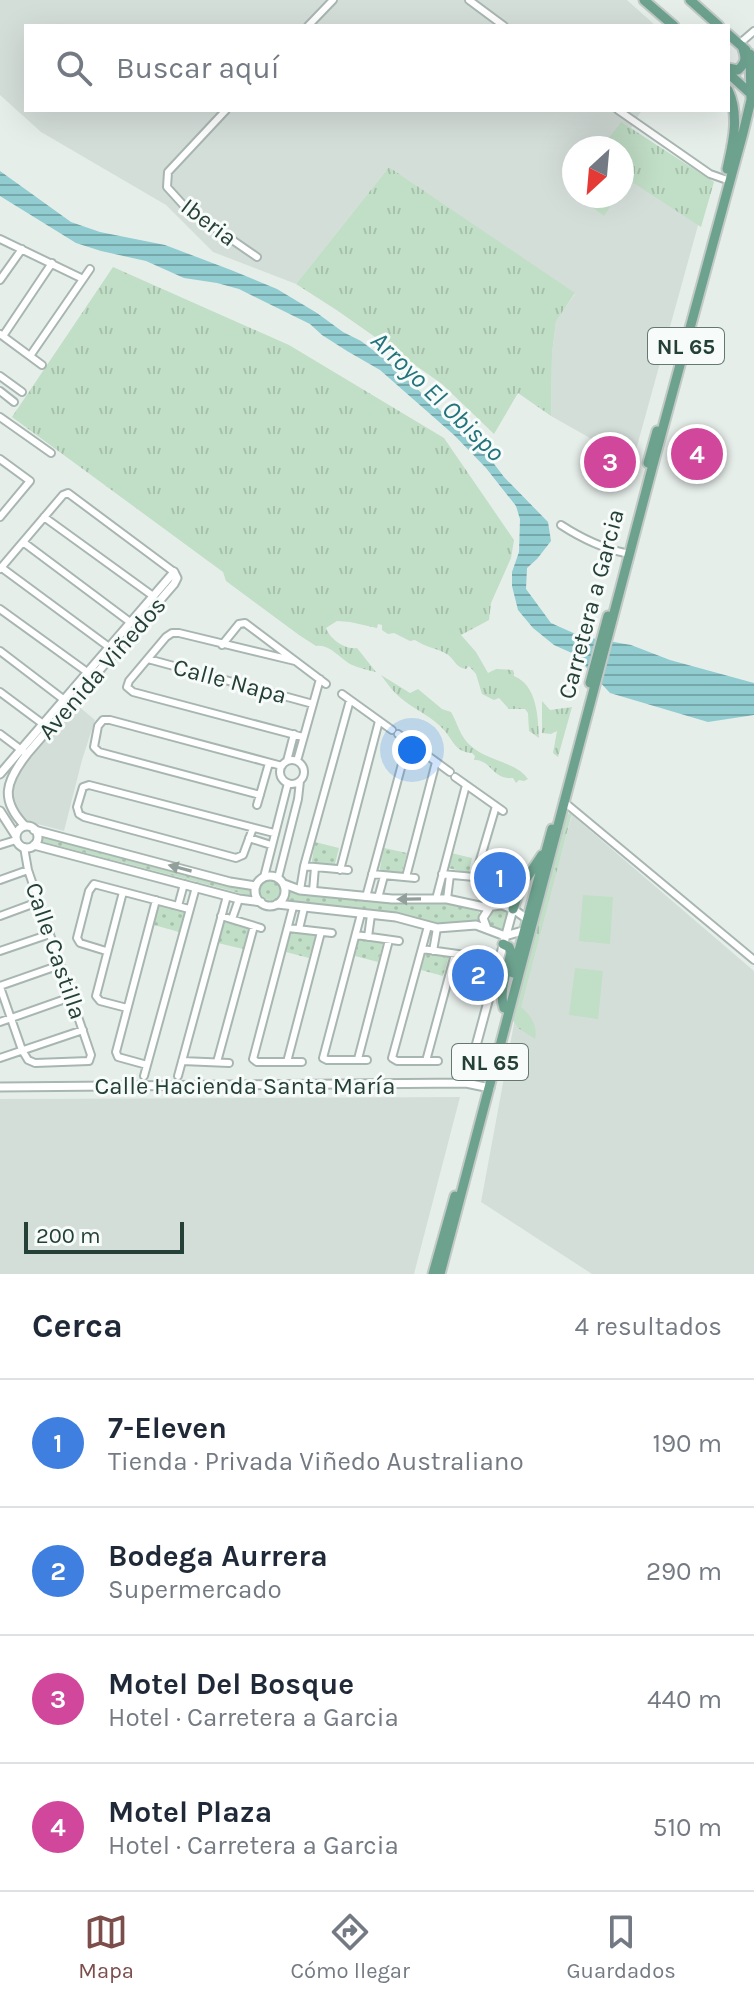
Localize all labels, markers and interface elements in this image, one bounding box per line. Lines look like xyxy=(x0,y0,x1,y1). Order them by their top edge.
search box xyxy=(24,24,730,112)
icon: search xyxy=(52,46,96,90)
text: Buscar aquí xyxy=(116,50,280,86)
north arrow xyxy=(562,136,634,208)
street label: Iberia xyxy=(176,192,242,252)
water label: Arroyo El Obispo xyxy=(364,325,511,468)
road number: NL 65 xyxy=(648,328,724,364)
pin: 4 xyxy=(671,424,723,484)
pin: 3 xyxy=(584,432,636,492)
street label: Carretera a Garcia xyxy=(552,506,630,702)
street label: Avenida Viñedos xyxy=(32,591,172,745)
street label: Calle Napa xyxy=(170,652,290,710)
your location xyxy=(392,730,432,770)
pin: 1 xyxy=(474,848,526,908)
one-way arrow xyxy=(168,862,193,874)
street label: Calle Castilla xyxy=(20,879,92,1023)
one-way arrow xyxy=(396,893,421,905)
pin: 2 xyxy=(452,945,504,1005)
road number: NL 65 xyxy=(452,1044,528,1080)
street label: Calle Hacienda Santa María xyxy=(95,1072,395,1100)
scale bar xyxy=(24,1218,184,1254)
text: 200 m xyxy=(36,1223,101,1249)
text: Cerca xyxy=(32,1306,123,1346)
text: 4 resultados xyxy=(575,1311,722,1342)
text: 7-Eleven xyxy=(108,1410,227,1446)
text: 1 xyxy=(53,1428,63,1459)
text: 190 m xyxy=(652,1428,722,1459)
text: Tienda · Privada Viñedo Australiano xyxy=(108,1446,524,1477)
text: Bodega Aurrera xyxy=(108,1538,328,1574)
text: 2 xyxy=(50,1556,66,1587)
text: 290 m xyxy=(646,1556,722,1587)
text: Supermercado xyxy=(108,1574,282,1605)
text: Motel Del Bosque xyxy=(108,1666,354,1702)
text: 3 xyxy=(50,1684,66,1715)
text: 440 m xyxy=(647,1684,722,1715)
text: Hotel · Carretera a Garcia xyxy=(108,1702,399,1733)
text: Motel Plaza xyxy=(108,1794,272,1830)
text: 4 xyxy=(50,1812,66,1843)
text: 510 m xyxy=(653,1812,722,1843)
text: Hotel · Carretera a Garcia xyxy=(108,1830,399,1861)
tab: Mapa xyxy=(78,1910,134,1984)
tab: Cómo llegar xyxy=(290,1910,410,1984)
tab: Guardados xyxy=(566,1910,676,1984)

